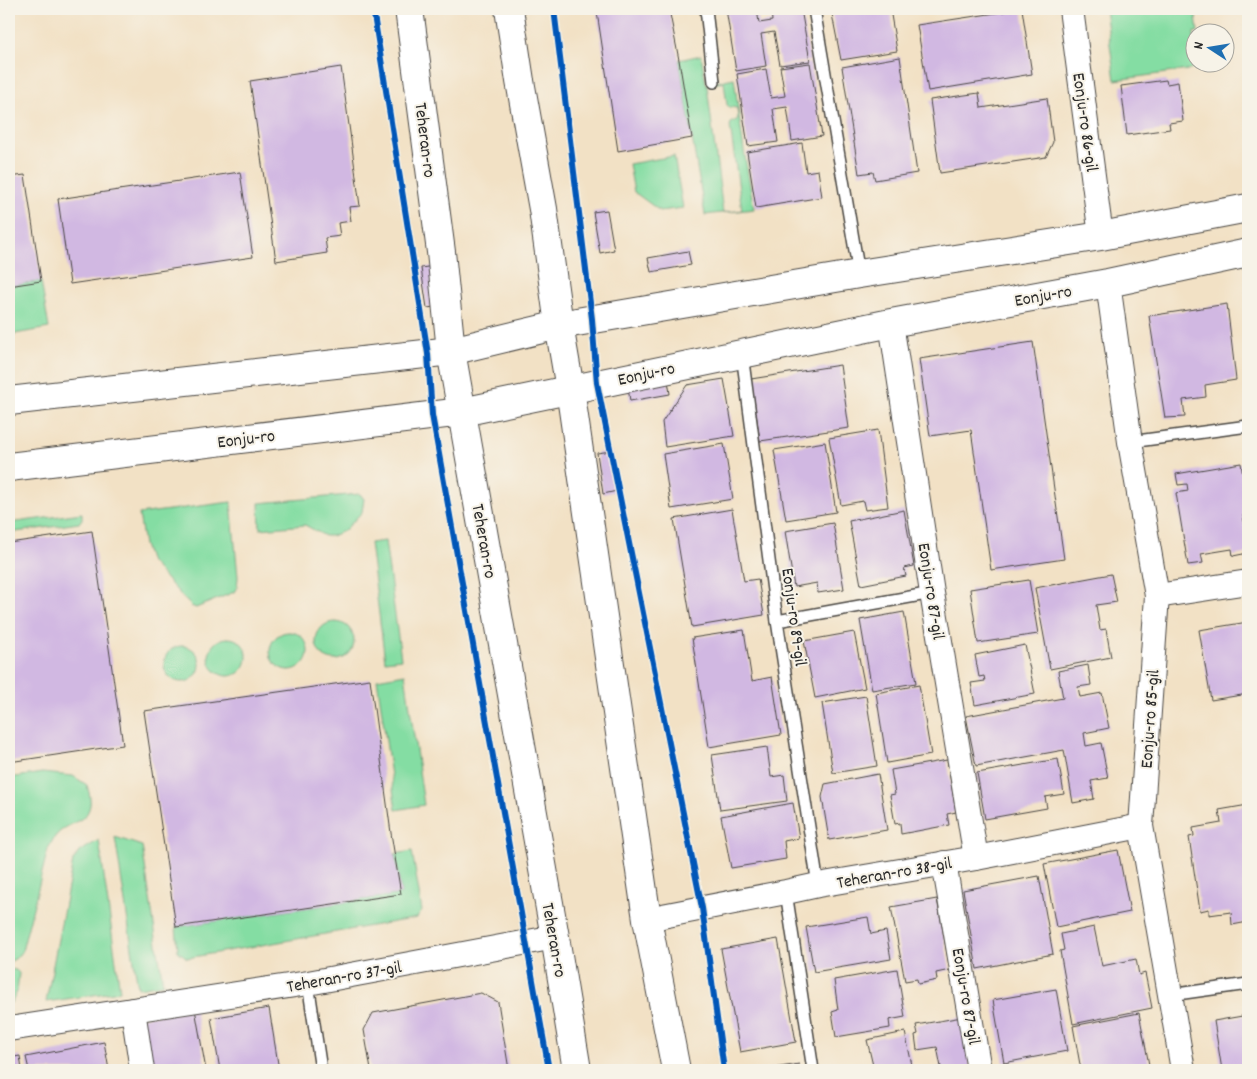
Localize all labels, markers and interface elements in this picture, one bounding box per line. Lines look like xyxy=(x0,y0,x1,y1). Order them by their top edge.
north arrow xyxy=(1184,22,1234,72)
text: N xyxy=(1189,40,1210,51)
street label: Eonju-ro 86-gil xyxy=(1064,71,1103,174)
street label: Teheran-ro xyxy=(407,101,441,179)
street label: Eonju-ro xyxy=(1013,280,1074,315)
street label: Eonju-ro xyxy=(616,357,677,394)
street label: Eonju-ro xyxy=(216,425,277,456)
street label: Teheran-ro xyxy=(464,502,501,581)
street label: Eonju-ro 87-gil xyxy=(910,541,950,642)
street label: Eonju-ro 89-gil xyxy=(773,567,812,669)
street label: Eonju-ro 85-gil xyxy=(1136,668,1167,769)
street label: Teheran-ro 38-gil xyxy=(835,852,955,897)
street label: Teheran-ro xyxy=(534,901,571,980)
street label: Eonju-ro 87-gil xyxy=(944,946,985,1047)
street label: Teheran-ro 37-gil xyxy=(285,956,405,1001)

